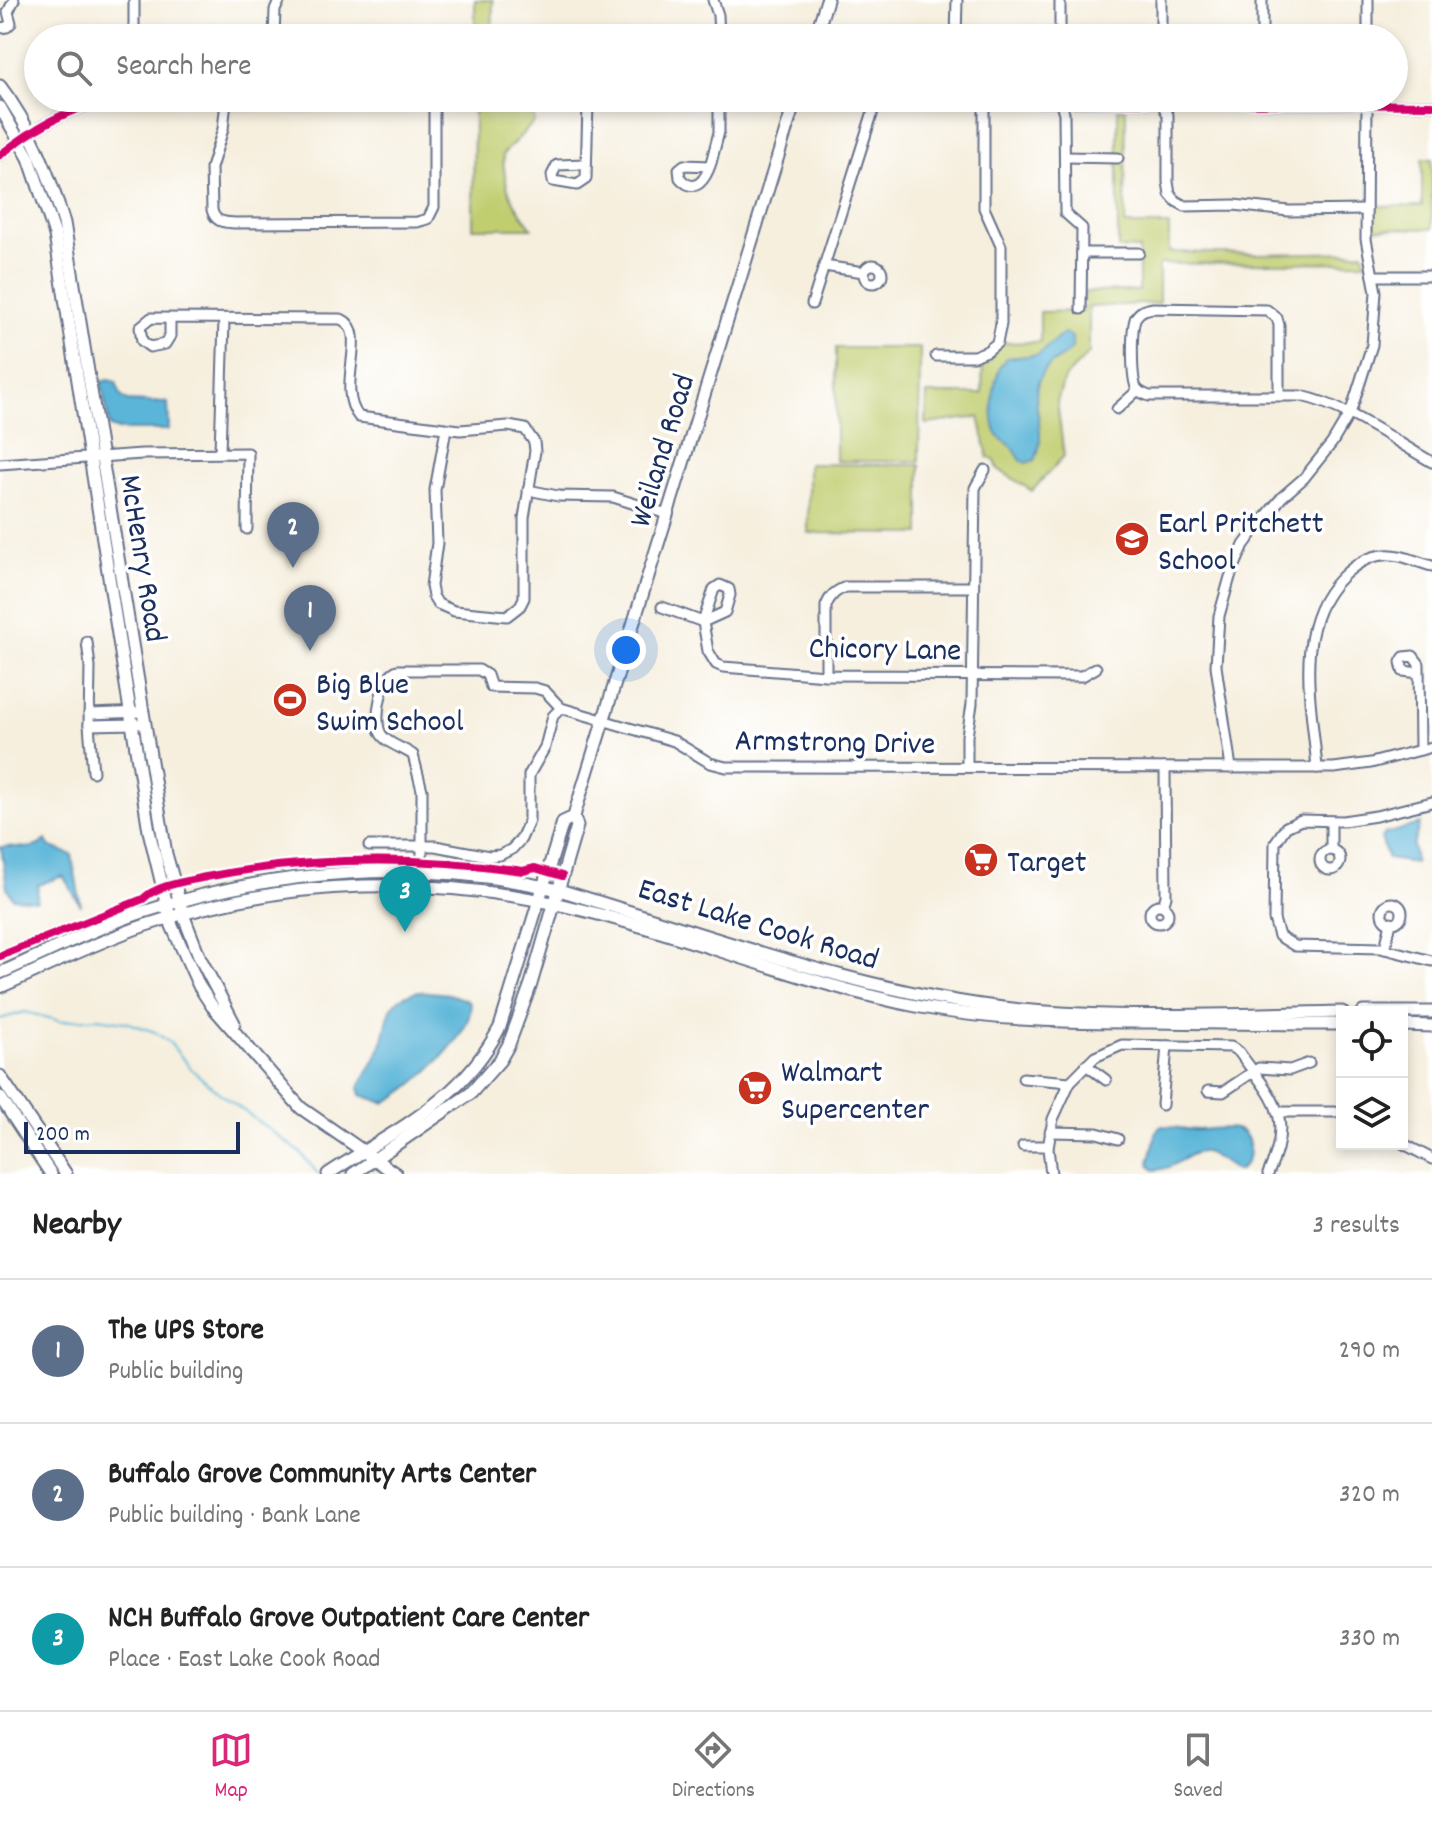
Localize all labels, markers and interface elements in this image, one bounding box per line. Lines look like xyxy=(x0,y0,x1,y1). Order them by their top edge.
search box xyxy=(24,24,1408,112)
icon: search xyxy=(52,46,96,90)
text: Search here xyxy=(116,47,252,90)
street label: Weiland Road xyxy=(620,369,710,534)
street label: McHenry Road xyxy=(104,472,176,646)
pin: 2 xyxy=(267,502,319,568)
place label: Earl Pritchett School xyxy=(1158,503,1324,586)
school or university icon: Earl Pritchett School xyxy=(1113,520,1151,558)
pin: 1 xyxy=(284,585,336,651)
street label: Chicory Lane xyxy=(808,628,962,676)
your location xyxy=(606,630,646,670)
place label: Big Blue Swim School xyxy=(316,664,464,747)
sports icon: Big Blue Swim School xyxy=(271,681,309,719)
street label: Armstrong Drive xyxy=(734,720,936,770)
supermarket icon: Target xyxy=(962,841,1000,879)
place label: Target xyxy=(1007,842,1087,888)
pin: 3 xyxy=(379,866,431,932)
street label: East Lake Cook Road xyxy=(632,868,883,985)
map controls xyxy=(1336,1006,1408,1150)
button: locate xyxy=(1336,1006,1408,1078)
place label: Walmart Supercenter xyxy=(781,1052,929,1135)
supermarket icon: Walmart Supercenter xyxy=(736,1069,774,1107)
button: layers xyxy=(1336,1078,1408,1150)
scale bar xyxy=(24,1118,240,1154)
text: 200 m xyxy=(36,1120,90,1151)
text: Nearby xyxy=(32,1202,121,1251)
text: 3 results xyxy=(1313,1208,1400,1245)
text: The UPS Store xyxy=(108,1311,264,1354)
text: 1 xyxy=(55,1333,61,1370)
text: 290 m xyxy=(1339,1333,1400,1370)
text: Public building xyxy=(108,1354,243,1391)
text: Buffalo Grove Community Arts Center xyxy=(108,1455,536,1498)
text: 2 xyxy=(52,1477,64,1514)
text: 320 m xyxy=(1339,1477,1400,1514)
text: Public building · Bank Lane xyxy=(108,1498,361,1535)
text: NCH Buffalo Grove Outpatient Care Center xyxy=(108,1599,589,1642)
text: 3 xyxy=(52,1621,64,1658)
text: 330 m xyxy=(1339,1621,1400,1658)
text: Place · East Lake Cook Road xyxy=(108,1642,381,1679)
tab: Map xyxy=(209,1728,253,1807)
tab: Directions xyxy=(672,1728,755,1807)
tab: Saved xyxy=(1174,1728,1223,1807)

